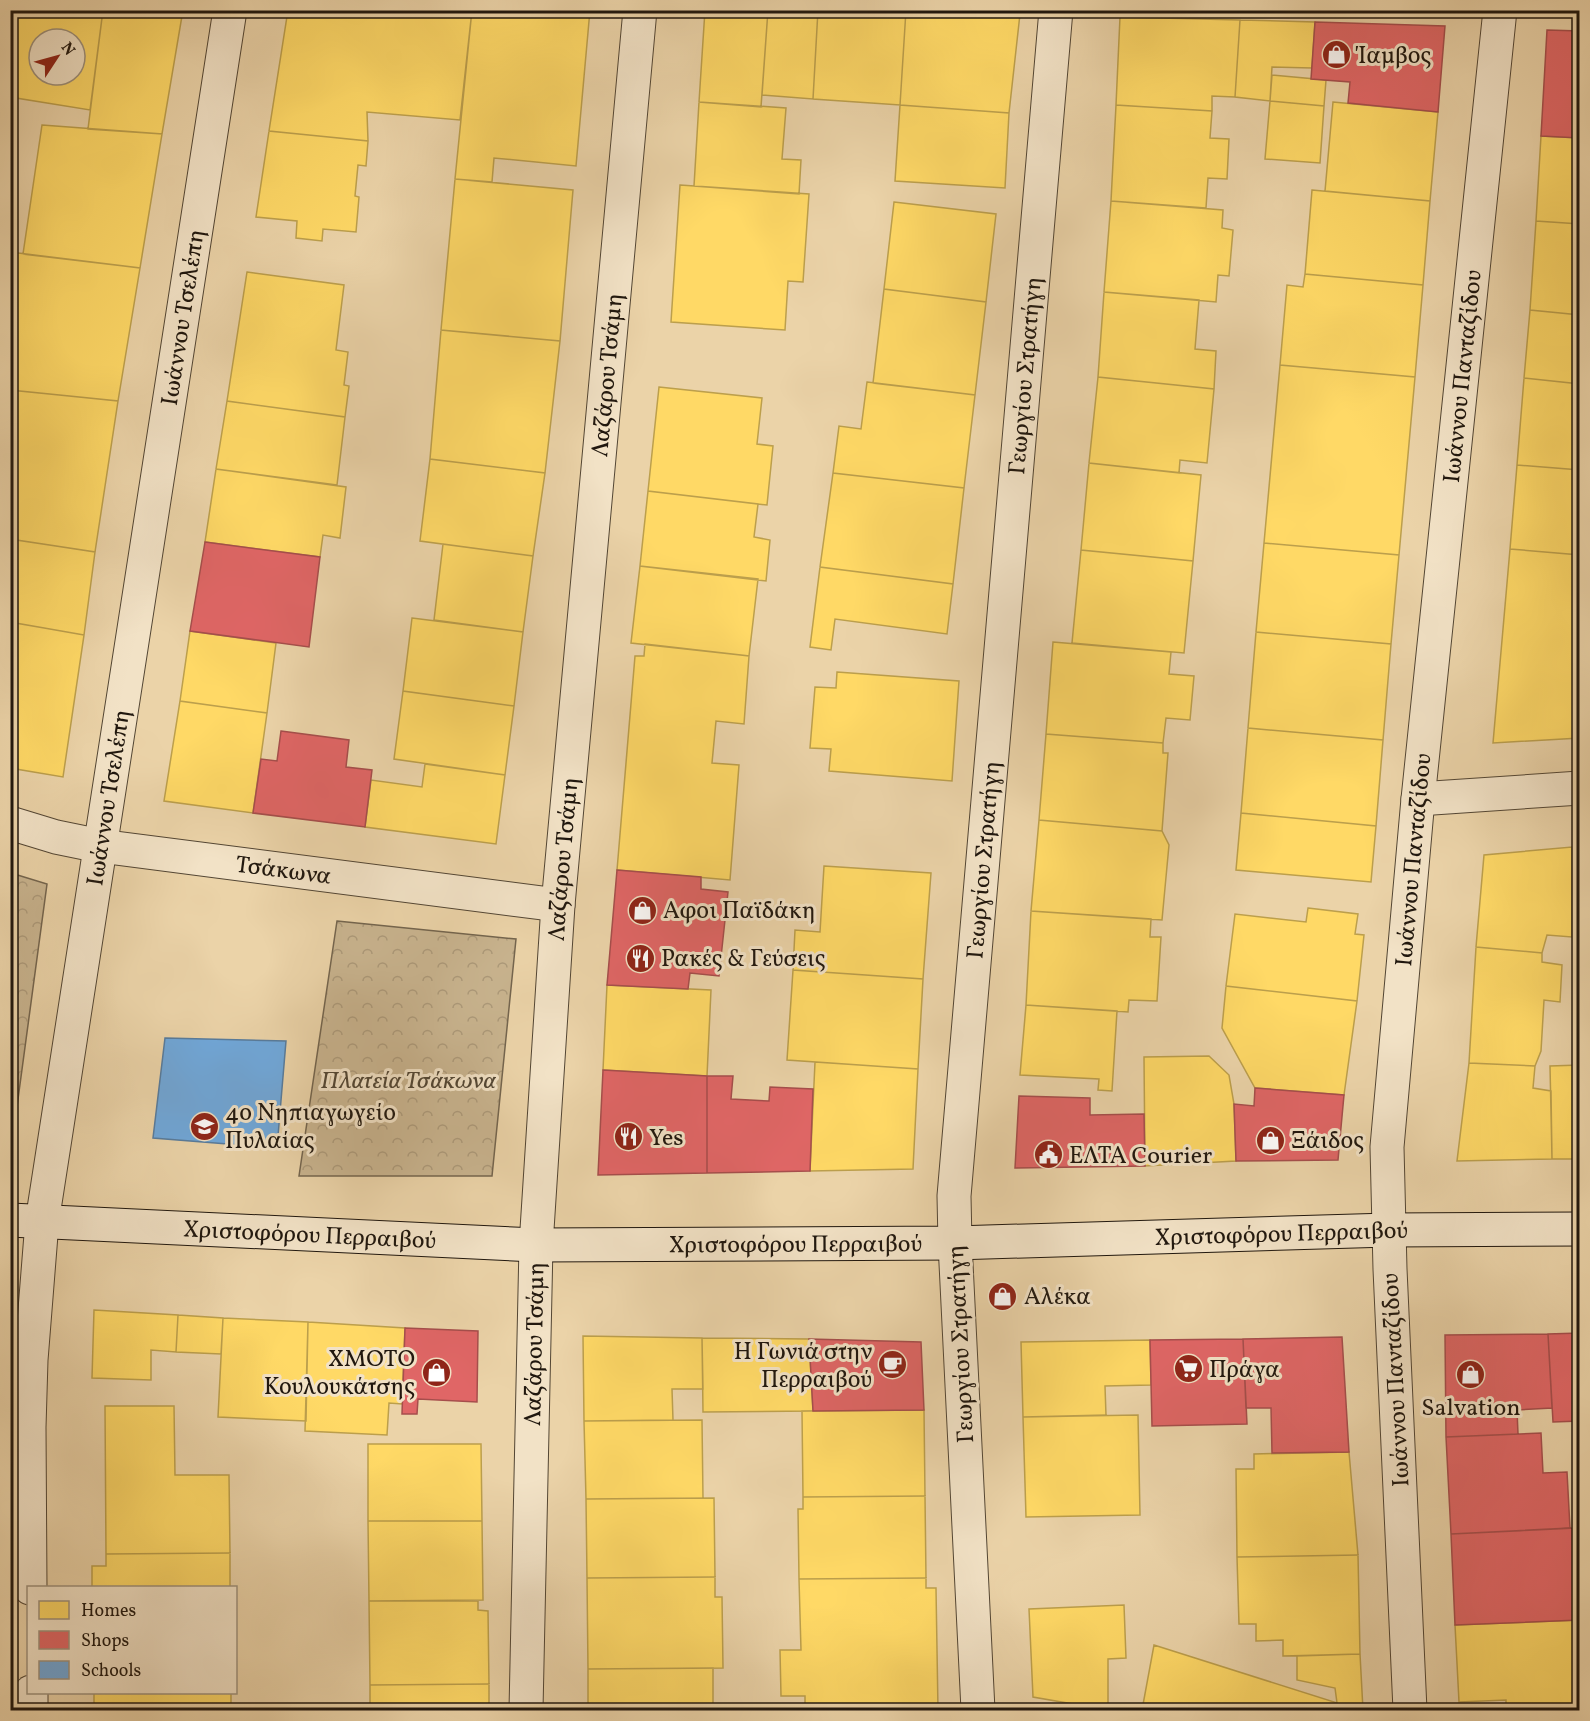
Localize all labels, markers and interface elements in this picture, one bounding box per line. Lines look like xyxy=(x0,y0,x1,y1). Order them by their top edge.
north arrow xyxy=(27,27,87,87)
text: N xyxy=(55,38,80,61)
shop icon: Ίαμβος xyxy=(1321,39,1353,71)
place label: Ίαμβος xyxy=(1355,40,1431,74)
street label: Ιωάννου Τσελέπη xyxy=(154,227,215,408)
street label: Ιωάννου Πανταζίδου xyxy=(1436,268,1492,485)
street label: Γεωργίου Στρατήγη xyxy=(1001,275,1052,476)
street label: Λαζάρου Τσάμη xyxy=(584,292,633,459)
street label: Ιωάννου Τσελέπη xyxy=(79,707,140,888)
street label: Ιωάννου Πανταζίδου xyxy=(1388,752,1442,968)
street label: Γεωργίου Στρατήγη xyxy=(959,760,1010,960)
street label: Λαζάρου Τσάμη xyxy=(541,776,589,942)
street label: Τσάκωνα xyxy=(233,849,333,895)
shop icon: Αφοι Παϊδάκη xyxy=(626,894,658,926)
place label: Αφοι Παϊδάκη xyxy=(663,895,816,929)
restaurant icon: Ρακές & Γεύσεις xyxy=(624,942,656,974)
place label: Ρακές & Γεύσεις xyxy=(661,943,826,977)
park label: Πλατεία Τσάκωνα xyxy=(320,1065,496,1099)
place label: 4ο Νηπιαγωγείο Πυλαίας xyxy=(225,1097,396,1159)
school or university icon: 4ο Νηπιαγωγείο Πυλαίας xyxy=(188,1110,220,1142)
restaurant icon: Yes xyxy=(612,1121,644,1153)
place label: Yes xyxy=(649,1122,684,1156)
shop icon: Ξάιδος xyxy=(1254,1124,1286,1156)
place label: Ξάιδος xyxy=(1291,1125,1364,1159)
public building icon: ΕΛΤΑ Courier xyxy=(1032,1139,1064,1171)
place label: ΕΛΤΑ Courier xyxy=(1069,1140,1212,1174)
street label: Χριστοφόρου Περραιβού xyxy=(182,1213,437,1259)
street label: Χριστοφόρου Περραιβού xyxy=(1154,1215,1408,1256)
street label: Χριστοφόρου Περραιβού xyxy=(669,1228,922,1263)
street label: Γεωργίου Στρατήγη xyxy=(940,1244,984,1444)
street label: Λαζάρου Τσάμη xyxy=(517,1262,555,1427)
street label: Ιωάννου Πανταζίδου xyxy=(1374,1272,1420,1488)
shop icon: Αλέκα xyxy=(987,1280,1019,1312)
place label: Αλέκα xyxy=(1024,1281,1091,1315)
place label: Η Γωνιά στην Περραιβού xyxy=(734,1336,872,1398)
place label: XMOTO Κουλουκάτσης xyxy=(264,1343,415,1405)
cafe icon: Η Γωνιά στην Περραιβού xyxy=(877,1349,909,1381)
supermarket icon: Πράγα xyxy=(1172,1353,1204,1385)
place label: Πράγα xyxy=(1209,1354,1280,1388)
shop icon: XMOTO Κουλουκάτσης xyxy=(420,1356,452,1388)
shop icon: Salvation xyxy=(1455,1358,1487,1390)
place label: Salvation xyxy=(1421,1392,1521,1426)
legend xyxy=(27,1586,237,1694)
text: Homes xyxy=(81,1599,136,1624)
text: Shops xyxy=(81,1629,129,1654)
text: Schools xyxy=(81,1659,141,1684)

